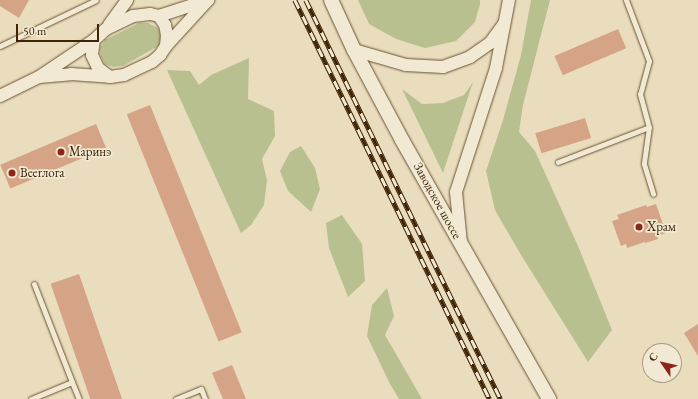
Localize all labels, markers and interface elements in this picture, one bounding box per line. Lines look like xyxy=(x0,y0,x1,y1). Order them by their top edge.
scale bar xyxy=(18,16,101,42)
text: 50 m xyxy=(23,23,46,39)
place label: Маринэ xyxy=(69,144,111,160)
marker: Маринэ xyxy=(56,147,66,157)
street label: Заводское шоссе xyxy=(410,160,464,242)
place label: Beerлога xyxy=(20,165,64,181)
marker: Beerлога xyxy=(7,168,17,178)
place label: Храм xyxy=(647,219,676,235)
marker: Храм xyxy=(634,222,644,232)
north arrow xyxy=(642,343,682,383)
text: С xyxy=(645,350,661,364)

